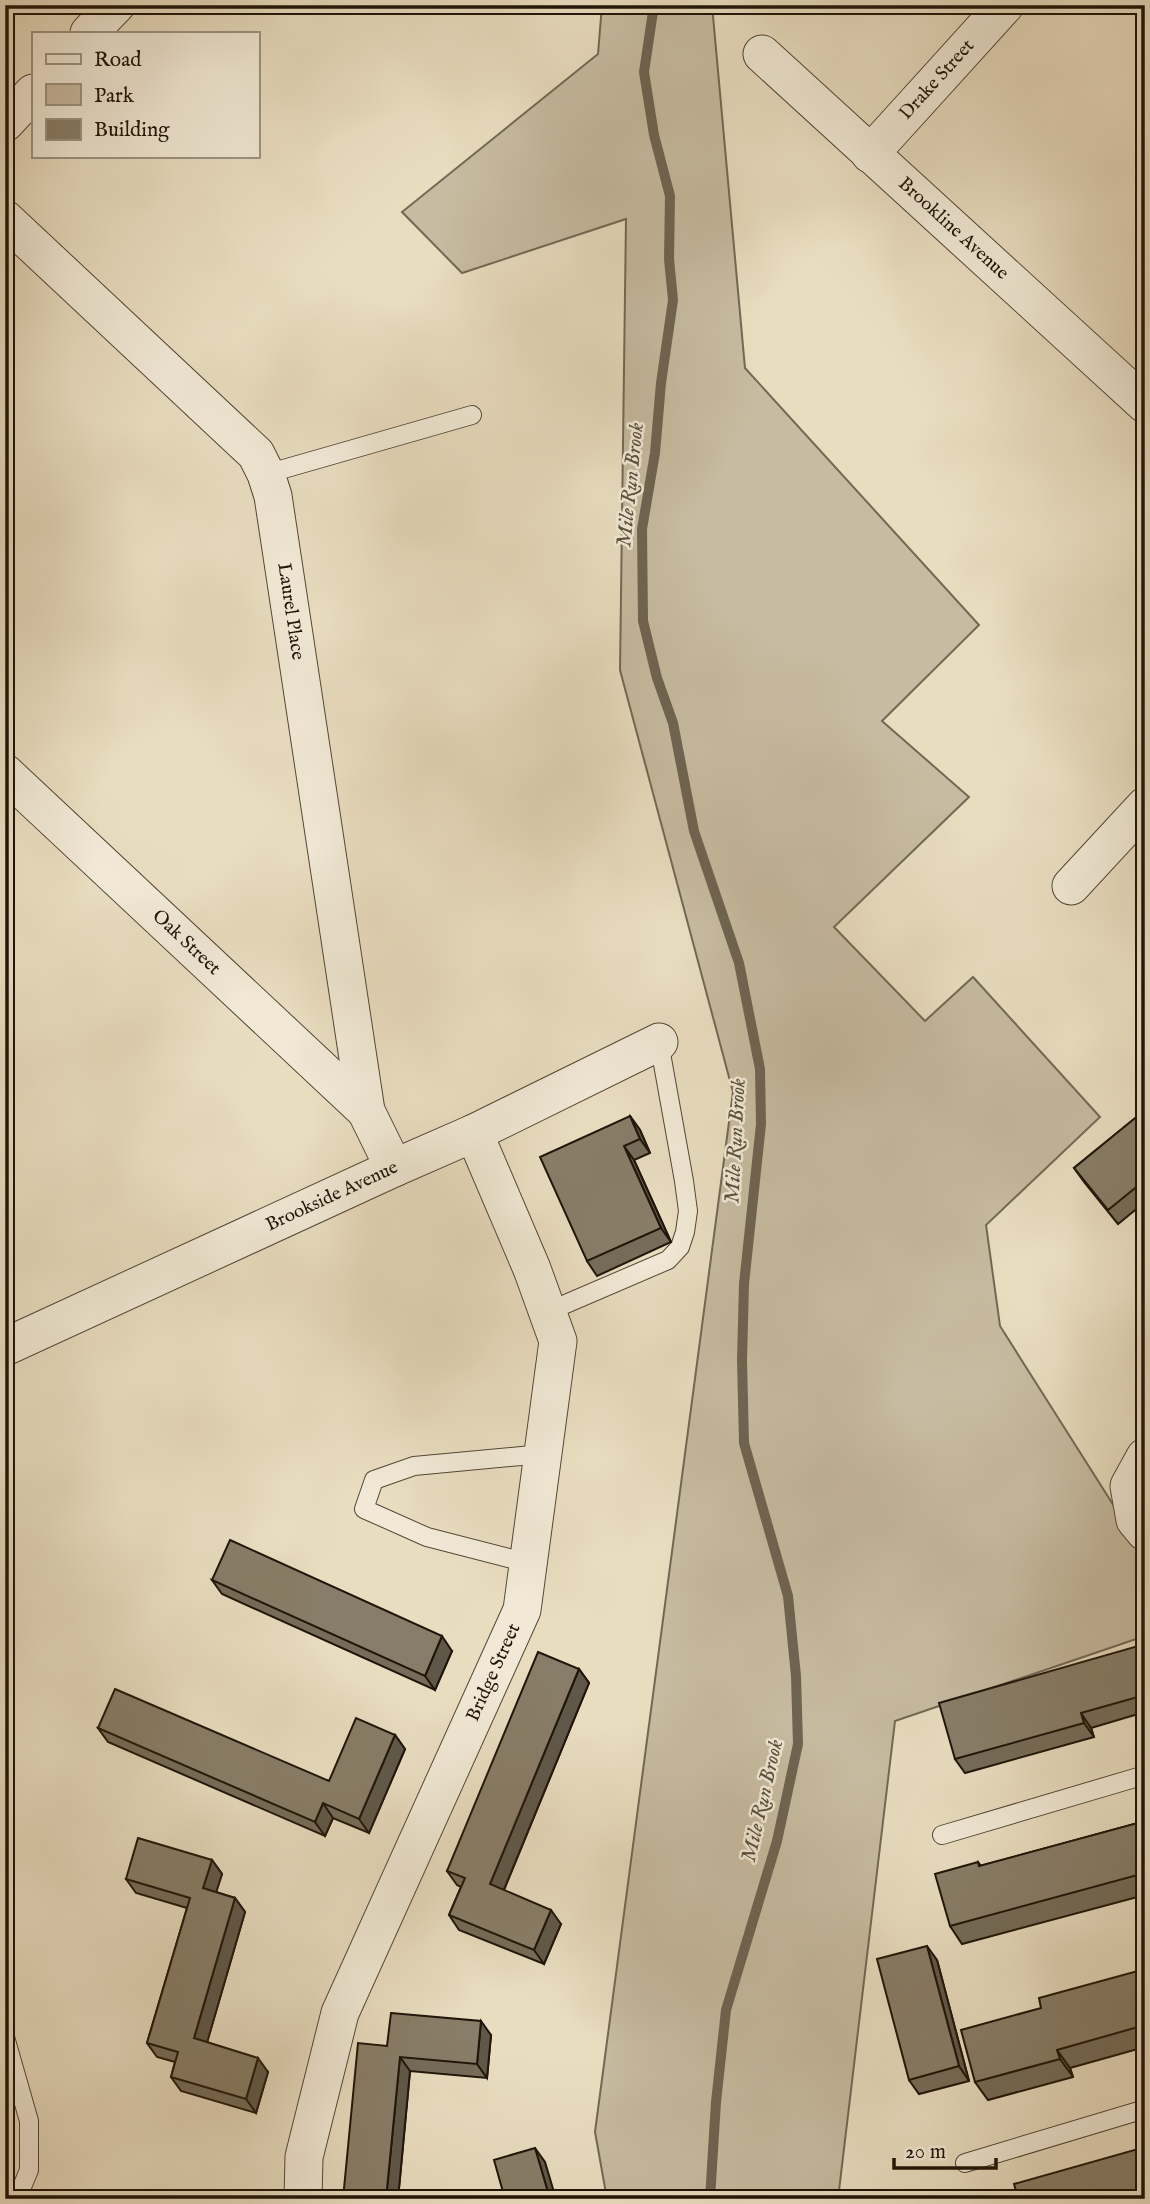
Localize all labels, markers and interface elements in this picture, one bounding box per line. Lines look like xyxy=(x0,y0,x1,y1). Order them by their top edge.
legend xyxy=(32,32,259,158)
street label: Drake Street xyxy=(894,34,980,125)
text: Road xyxy=(94,47,142,74)
text: Park xyxy=(94,83,135,110)
text: Building xyxy=(94,117,170,144)
street label: Brookline Avenue xyxy=(893,172,1014,286)
water label: Mile Run Brook xyxy=(611,421,651,549)
street label: Laurel Place xyxy=(271,561,310,662)
street label: Oak Street xyxy=(147,905,226,981)
water label: Mile Run Brook xyxy=(719,1077,753,1204)
street label: Brookside Avenue xyxy=(262,1156,402,1237)
street label: Bridge Street xyxy=(461,1619,527,1725)
water label: Mile Run Brook xyxy=(736,1737,790,1865)
scale bar xyxy=(894,2127,996,2171)
text: 20 m xyxy=(905,2139,946,2166)

